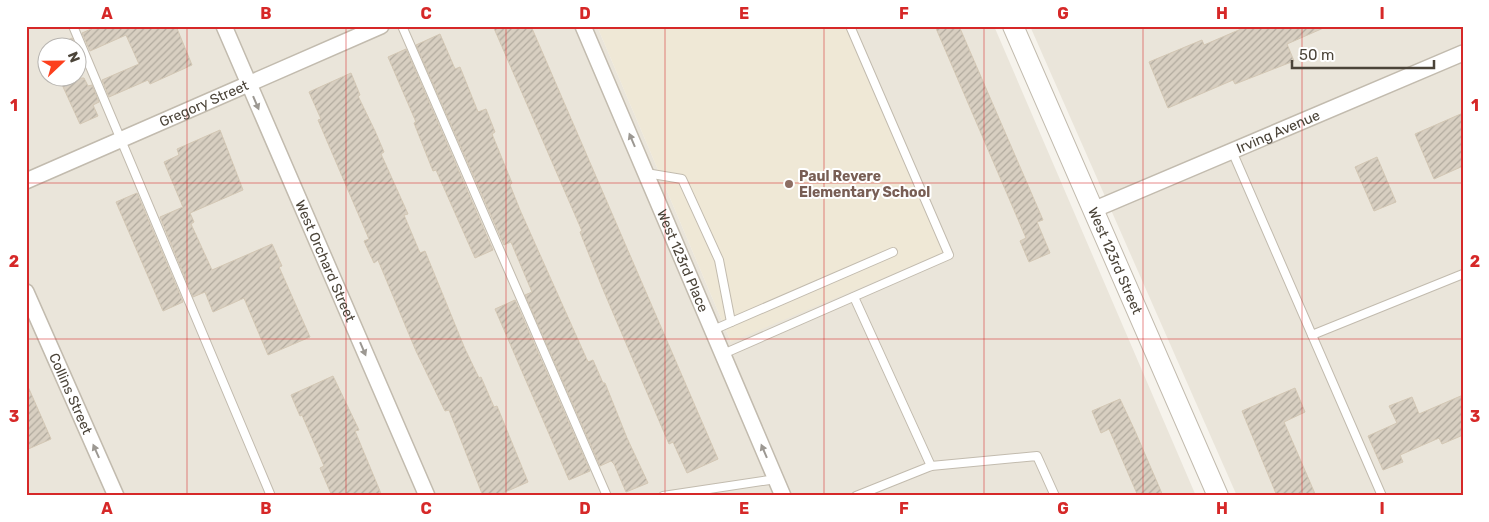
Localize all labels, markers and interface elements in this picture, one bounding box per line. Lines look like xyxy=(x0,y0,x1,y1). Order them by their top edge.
text: A xyxy=(101,4,113,23)
text: B xyxy=(260,4,272,23)
text: C xyxy=(420,4,432,23)
text: D xyxy=(579,4,591,23)
text: E xyxy=(739,4,749,23)
text: F xyxy=(899,4,909,23)
text: G xyxy=(1057,4,1069,23)
text: H xyxy=(1216,4,1228,23)
text: I xyxy=(1379,4,1385,23)
north arrow xyxy=(38,38,88,88)
scale bar xyxy=(1292,38,1434,70)
text: 50 m xyxy=(1299,46,1334,64)
text: N xyxy=(64,49,83,65)
street label: Gregory Street xyxy=(157,76,251,130)
text: 1 xyxy=(10,96,18,115)
one-way arrow xyxy=(253,96,261,110)
text: 1 xyxy=(1471,96,1479,115)
street label: Irving Avenue xyxy=(1234,106,1323,157)
one-way arrow xyxy=(628,132,636,147)
place label: Paul Revere Elementary School xyxy=(799,168,930,201)
marker: Paul Revere Elementary School xyxy=(783,178,795,190)
street label: West Orchard Street xyxy=(292,198,359,325)
street label: West 123rd Street xyxy=(1085,205,1146,317)
street label: West 123rd Place xyxy=(653,207,712,315)
text: 2 xyxy=(9,252,19,271)
text: 2 xyxy=(1470,252,1480,271)
one-way arrow xyxy=(359,342,367,357)
street label: Collins Street xyxy=(45,350,96,437)
text: 3 xyxy=(9,407,19,426)
text: 3 xyxy=(1470,407,1480,426)
one-way arrow xyxy=(92,444,100,458)
one-way arrow xyxy=(760,444,768,458)
text: A xyxy=(101,499,113,518)
text: B xyxy=(260,499,272,518)
text: C xyxy=(420,499,432,518)
text: D xyxy=(579,499,591,518)
text: E xyxy=(739,499,749,518)
text: F xyxy=(899,499,909,518)
text: G xyxy=(1057,499,1069,518)
text: H xyxy=(1216,499,1228,518)
text: I xyxy=(1379,499,1385,518)

